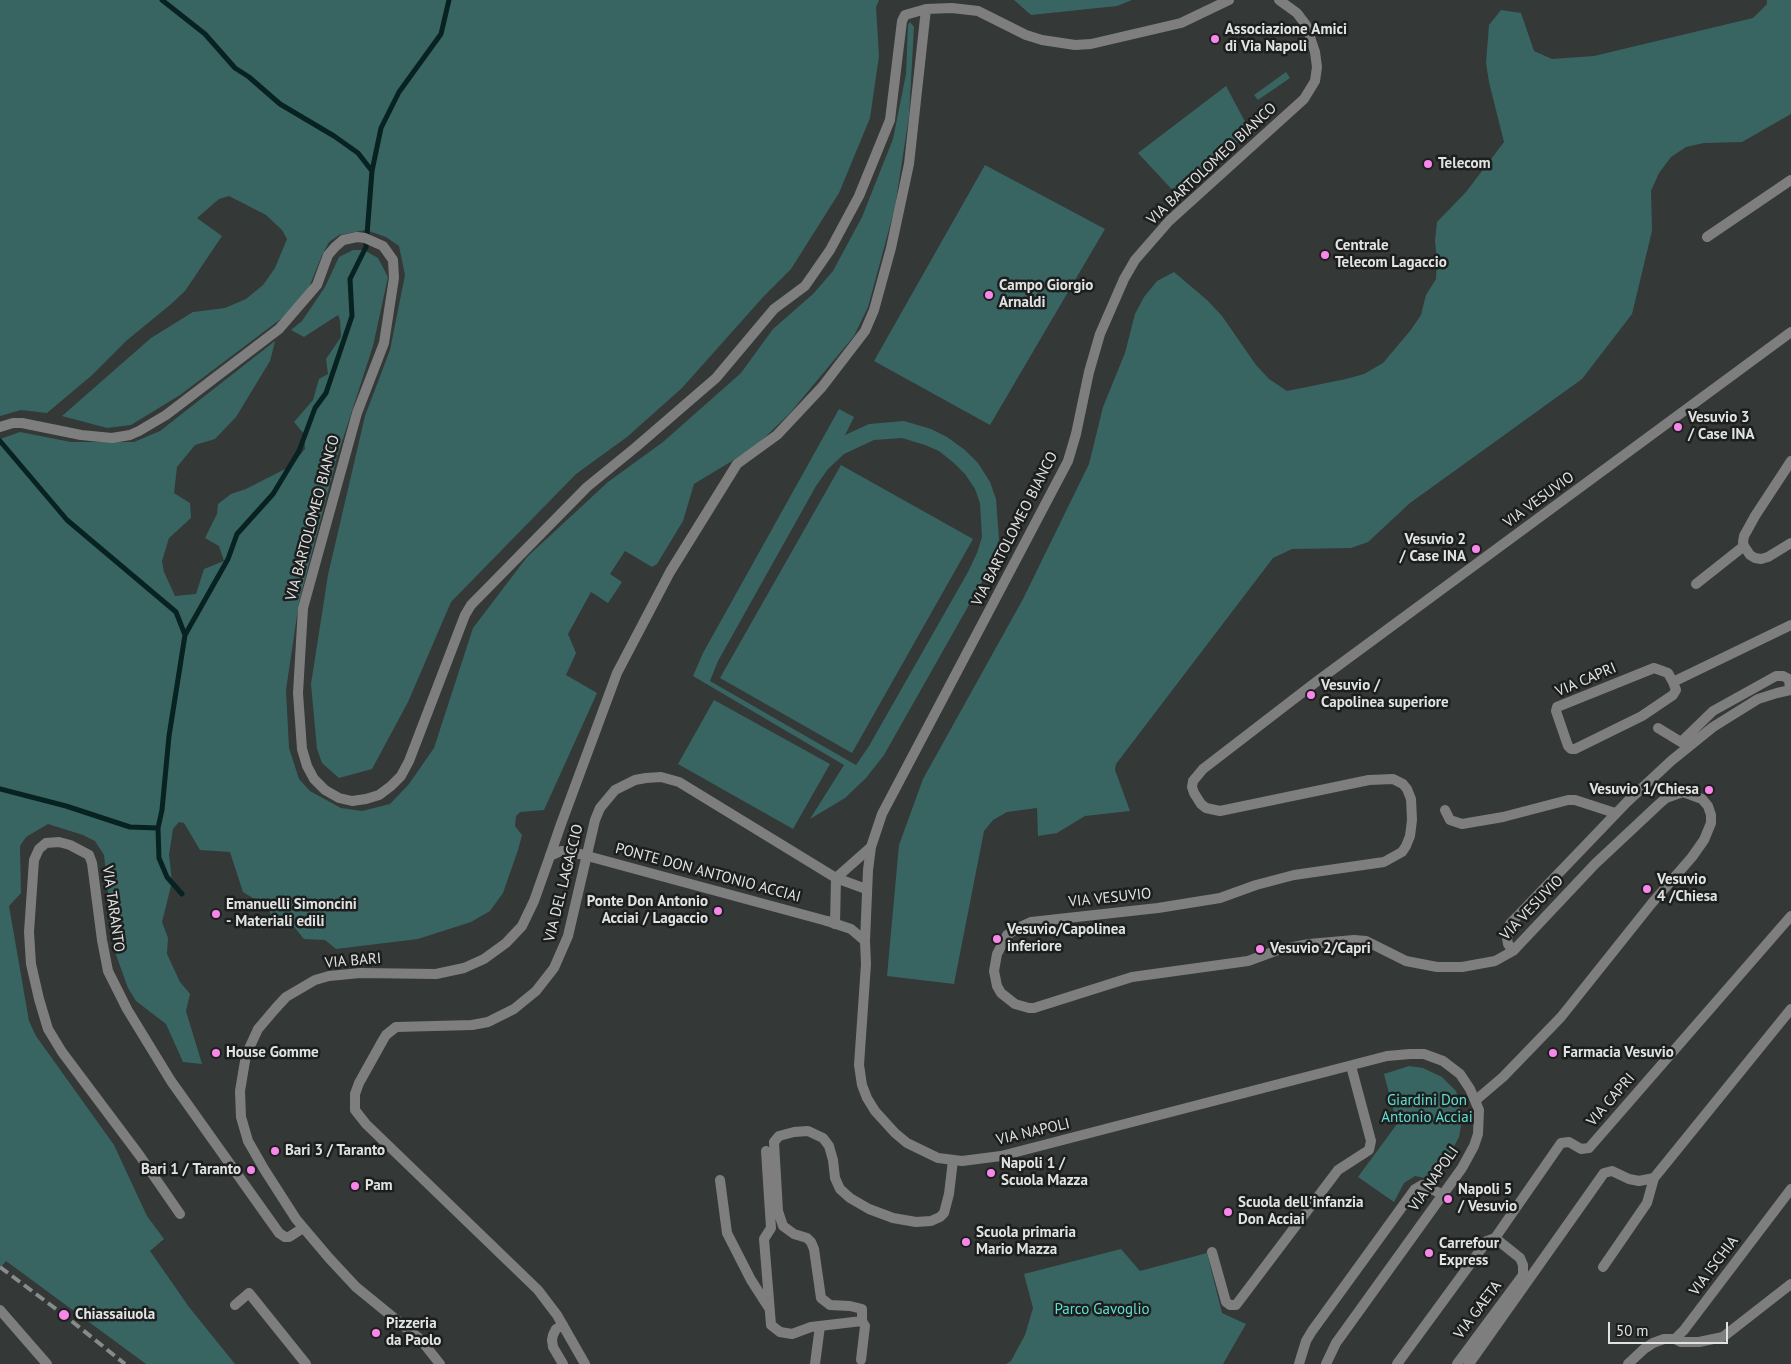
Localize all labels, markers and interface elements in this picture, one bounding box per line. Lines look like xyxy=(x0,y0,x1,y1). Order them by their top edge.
place label: Associazione Amici di Via Napoli xyxy=(1225,21,1347,56)
marker: Associazione Amici di Via Napoli xyxy=(1209,33,1221,45)
street label: VIA BARTOLOMEO BIANCO xyxy=(1143,99,1281,229)
place label: Telecom xyxy=(1438,155,1491,173)
marker: Telecom xyxy=(1422,158,1434,170)
place label: Centrale Telecom Lagaccio xyxy=(1335,237,1447,272)
marker: Centrale Telecom Lagaccio xyxy=(1319,249,1331,261)
place label: Campo Giorgio Arnaldi xyxy=(999,277,1093,312)
marker: Campo Giorgio Arnaldi xyxy=(983,289,995,301)
place label: Vesuvio 3 / Case INA xyxy=(1688,409,1755,444)
marker: Vesuvio 3 / Case INA xyxy=(1672,421,1684,433)
street label: VIA BARTOLOMEO BIANCO xyxy=(282,433,344,603)
street label: VIA BARTOLOMEO BIANCO xyxy=(968,449,1062,609)
street label: VIA VESUVIO xyxy=(1500,468,1578,532)
place label: Vesuvio 2 / Case INA xyxy=(1399,531,1466,566)
marker: Vesuvio 2 / Case INA xyxy=(1470,543,1482,555)
street label: VIA CAPRI xyxy=(1553,659,1619,701)
place label: Vesuvio / Capolinea superiore xyxy=(1321,677,1449,712)
marker: Vesuvio / Capolinea superiore xyxy=(1305,689,1317,701)
place label: Vesuvio 1/Chiesa xyxy=(1589,781,1699,799)
marker: Vesuvio 1/Chiesa xyxy=(1703,784,1715,796)
street label: VIA DEL LAGACCIO xyxy=(541,822,587,944)
street label: PONTE DON ANTONIO ACCIAI xyxy=(613,840,803,906)
street label: VIA TARANTO xyxy=(98,865,128,953)
place label: Vesuvio 4 /Chiesa xyxy=(1657,871,1717,906)
street label: VIA VESUVIO xyxy=(1497,872,1567,944)
marker: Vesuvio 4 /Chiesa xyxy=(1641,883,1653,895)
street label: VIA VESUVIO xyxy=(1068,885,1152,911)
place label: Ponte Don Antonio Acciai / Lagaccio xyxy=(587,893,708,928)
place label: Emanuelli Simoncini - Materiali edili xyxy=(226,896,357,931)
marker: Ponte Don Antonio Acciai / Lagaccio xyxy=(712,905,724,917)
marker: Emanuelli Simoncini - Materiali edili xyxy=(210,908,222,920)
place label: Vesuvio/Capolinea inferiore xyxy=(1007,921,1126,956)
marker: Vesuvio/Capolinea inferiore xyxy=(991,933,1003,945)
place label: Vesuvio 2/Capri xyxy=(1270,940,1371,958)
marker: Vesuvio 2/Capri xyxy=(1254,943,1266,955)
street label: VIA BARI xyxy=(324,950,382,972)
place label: House Gomme xyxy=(226,1044,319,1062)
place label: Farmacia Vesuvio xyxy=(1563,1044,1674,1062)
marker: House Gomme xyxy=(210,1047,222,1059)
marker: Farmacia Vesuvio xyxy=(1547,1047,1559,1059)
street label: VIA CAPRI xyxy=(1583,1070,1639,1130)
park label: Giardini Don Antonio Acciai xyxy=(1381,1092,1473,1127)
street label: VIA NAPOLI xyxy=(994,1115,1072,1149)
place label: Bari 3 / Taranto xyxy=(285,1142,385,1160)
street label: VIA NAPOLI xyxy=(1405,1143,1463,1215)
marker: Bari 3 / Taranto xyxy=(269,1145,281,1157)
place label: Napoli 1 / Scuola Mazza xyxy=(1001,1155,1088,1190)
place label: Bari 1 / Taranto xyxy=(141,1161,241,1179)
marker: Bari 1 / Taranto xyxy=(245,1164,257,1176)
marker: Napoli 1 / Scuola Mazza xyxy=(985,1167,997,1179)
place label: Pam xyxy=(365,1177,393,1195)
marker: Pam xyxy=(349,1180,361,1192)
place label: Napoli 5 / Vesuvio xyxy=(1458,1181,1517,1216)
marker: Napoli 5 / Vesuvio xyxy=(1442,1193,1454,1205)
place label: Scuola dell'infanzia Don Acciai xyxy=(1238,1194,1364,1229)
marker: Scuola dell'infanzia Don Acciai xyxy=(1222,1206,1234,1218)
place label: Scuola primaria Mario Mazza xyxy=(976,1224,1076,1259)
street label: VIA ISCHIA xyxy=(1686,1233,1742,1299)
place label: Carrefour Express xyxy=(1439,1235,1499,1270)
marker: Scuola primaria Mario Mazza xyxy=(960,1236,972,1248)
marker: Carrefour Express xyxy=(1423,1247,1435,1259)
street label: VIA GAETA xyxy=(1450,1278,1506,1342)
park label: Parco Gavoglio xyxy=(1054,1301,1150,1319)
place label: Chiassaiuola xyxy=(75,1306,155,1324)
marker: Chiassaiuola xyxy=(57,1308,71,1322)
scale bar xyxy=(1611,1312,1731,1344)
place label: Pizzeria da Paolo xyxy=(386,1315,441,1350)
text: 50 m xyxy=(1616,1321,1649,1340)
marker: Pizzeria da Paolo xyxy=(370,1327,382,1339)

